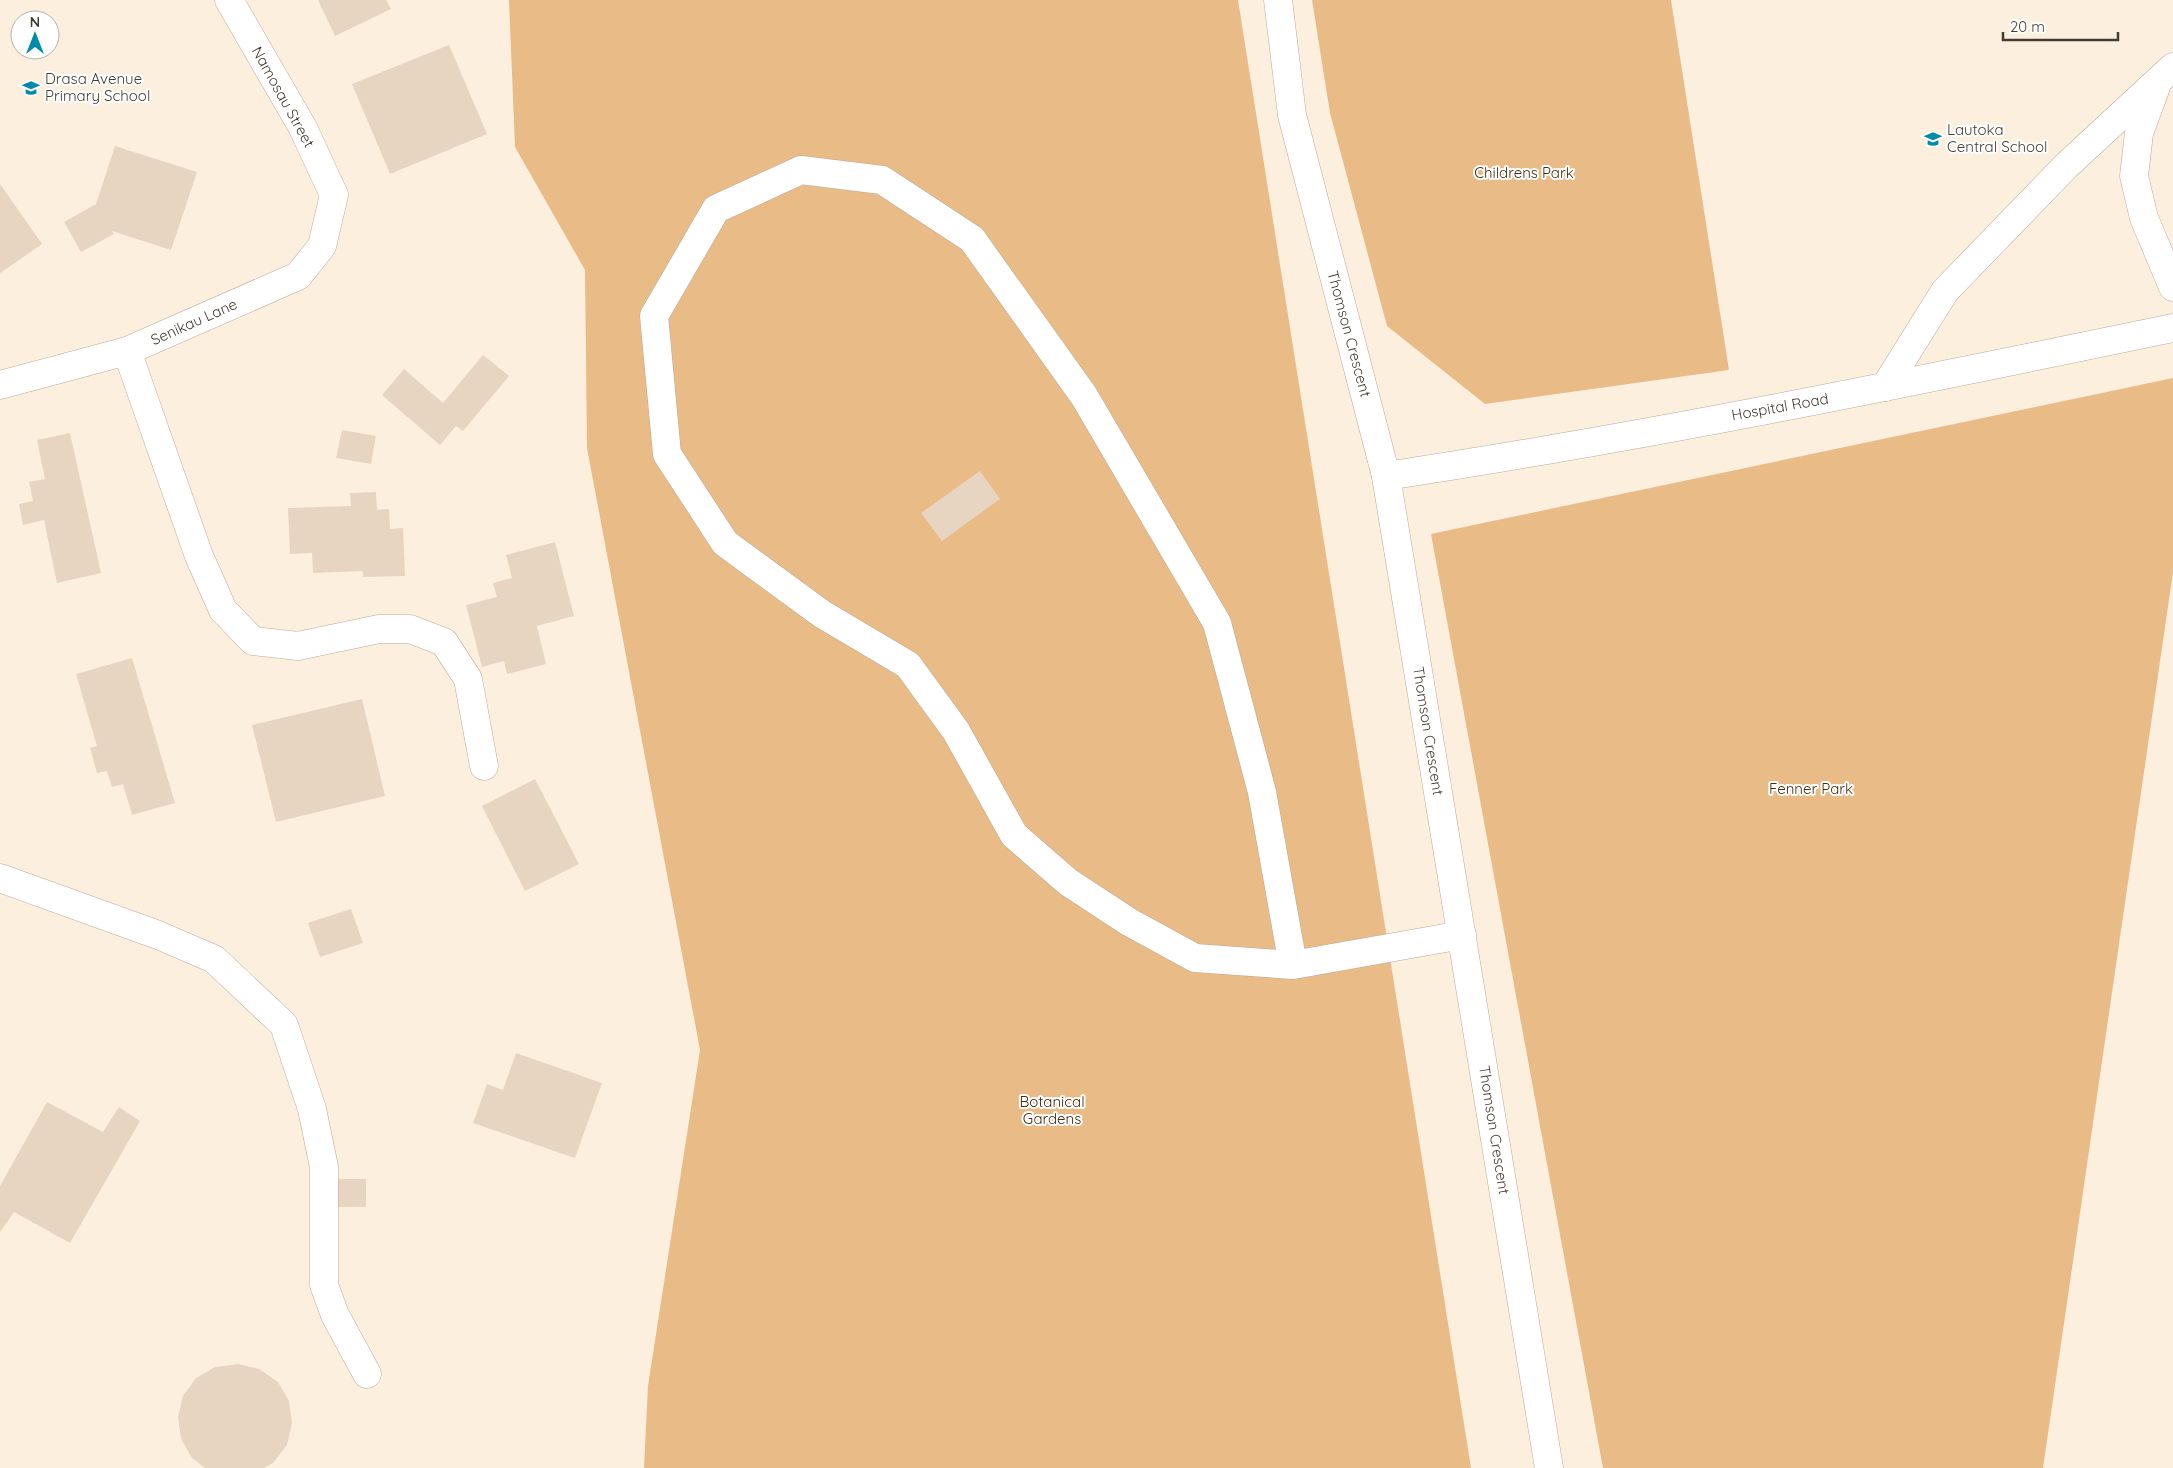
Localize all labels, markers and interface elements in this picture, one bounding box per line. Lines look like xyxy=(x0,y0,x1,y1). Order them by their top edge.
north arrow xyxy=(10,10,60,60)
scale bar xyxy=(2003,10,2118,42)
text: N xyxy=(30,13,40,31)
text: 20 m xyxy=(2010,17,2045,36)
street label: Namosau Street xyxy=(248,43,319,151)
place label: Drasa Avenue Primary School xyxy=(45,69,150,105)
school or university icon: Drasa Avenue Primary School xyxy=(21,78,41,98)
place label: Lautoka Central School xyxy=(1947,120,2048,156)
school or university icon: Lautoka Central School xyxy=(1923,129,1943,149)
park label: Childrens Park xyxy=(1474,163,1574,182)
street label: Thomson Crescent xyxy=(1323,269,1375,399)
street label: Senikau Lane xyxy=(148,294,240,349)
street label: Hospital Road xyxy=(1730,389,1830,424)
street label: Thomson Crescent xyxy=(1409,665,1448,797)
park label: Fenner Park xyxy=(1769,779,1853,798)
street label: Thomson Crescent xyxy=(1475,1064,1514,1196)
park label: Botanical Gardens xyxy=(1019,1092,1085,1128)

